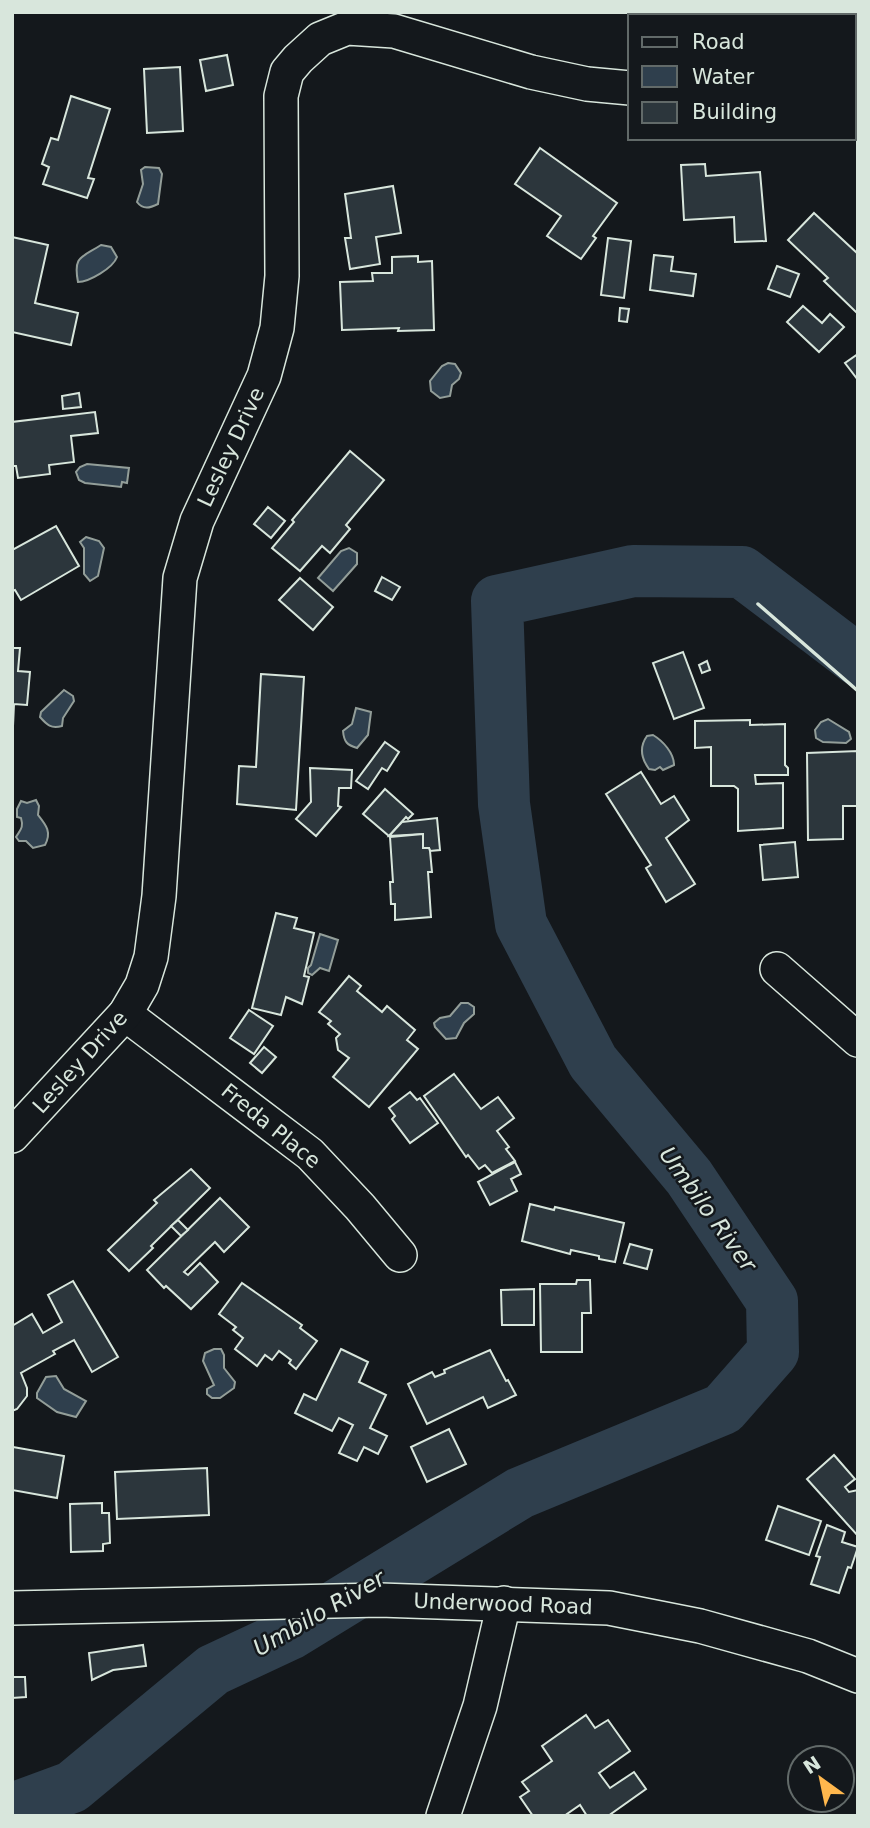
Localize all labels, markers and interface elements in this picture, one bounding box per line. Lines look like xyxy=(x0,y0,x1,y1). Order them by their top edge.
legend xyxy=(628,14,856,140)
text: Road xyxy=(692,30,745,54)
text: Water xyxy=(692,65,754,89)
text: Building xyxy=(692,100,777,124)
street label: Lesley Drive xyxy=(193,383,269,511)
street label: Lesley Drive xyxy=(28,1006,132,1118)
street label: Freda Place xyxy=(217,1079,325,1173)
water label: Umbilo River xyxy=(654,1142,763,1278)
water label: Umbilo River xyxy=(249,1564,391,1661)
street label: Underwood Road xyxy=(413,1589,593,1619)
north arrow xyxy=(786,1744,856,1814)
text: N xyxy=(799,1751,824,1778)

